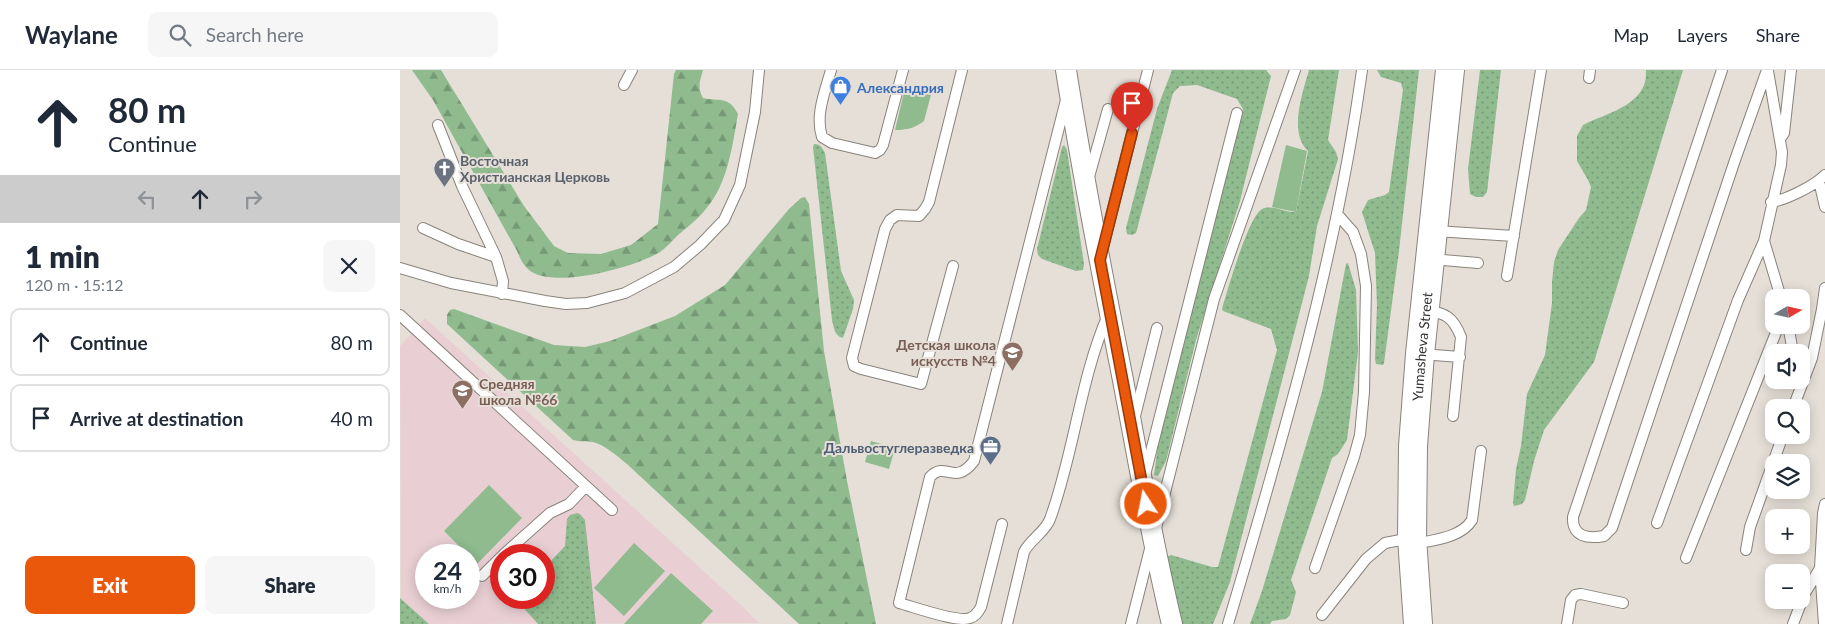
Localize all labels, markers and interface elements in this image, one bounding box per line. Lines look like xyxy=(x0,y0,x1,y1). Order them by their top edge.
search box xyxy=(148,12,498,57)
text: Waylane xyxy=(25,20,118,49)
icon: search xyxy=(166,21,194,49)
text: Search here xyxy=(206,23,304,46)
text: Map xyxy=(1613,24,1649,46)
text: Layers xyxy=(1677,24,1728,46)
text: Share xyxy=(1756,24,1800,46)
shop icon: Александрия xyxy=(829,75,853,106)
place label: Александрия xyxy=(856,79,944,96)
pin xyxy=(1111,82,1153,133)
text: 80 m xyxy=(108,88,186,130)
icon: arrive xyxy=(1118,89,1146,117)
icon: ahead xyxy=(25,90,90,155)
text: Continue xyxy=(108,130,197,157)
place label: Восточная Христианская Церковь xyxy=(460,152,610,185)
church icon: Восточная Христианская Церковь xyxy=(432,156,456,187)
icon: left xyxy=(133,185,161,213)
icon: ahead xyxy=(186,185,214,213)
icon: right xyxy=(239,185,267,213)
text: 1 min xyxy=(25,238,100,274)
button: close xyxy=(323,240,375,292)
text: 120 m · 15:12 xyxy=(25,275,124,294)
north arrow xyxy=(1765,289,1810,334)
map controls xyxy=(1765,289,1810,609)
street label: Yumasheva Street xyxy=(1408,291,1435,402)
icon: ahead xyxy=(27,328,55,356)
text: Continue xyxy=(70,331,148,354)
text: 80 m xyxy=(330,331,373,354)
place label: Детская школа искусств №4 xyxy=(896,336,996,369)
school or university icon: Детская школа искусств №4 xyxy=(1000,340,1024,371)
button: sound xyxy=(1765,344,1810,389)
place label: Средняя школа №66 xyxy=(479,375,557,408)
school or university icon: Средняя школа №66 xyxy=(451,379,475,410)
button: search xyxy=(1765,399,1810,444)
icon: arrive xyxy=(27,404,55,432)
text: Arrive at destination xyxy=(70,407,243,430)
text: 40 m xyxy=(330,407,373,430)
office icon: Дальвостуглеразведка xyxy=(978,435,1002,466)
place label: Дальвостуглеразведка xyxy=(824,439,974,456)
button: layers xyxy=(1765,454,1810,499)
position arrow xyxy=(1119,477,1171,529)
button: + xyxy=(1765,509,1810,554)
speed limit sign: 30 xyxy=(490,544,555,609)
text: 24 xyxy=(433,555,462,585)
button: Exit xyxy=(25,556,195,614)
button: Share xyxy=(205,556,375,614)
button: − xyxy=(1765,564,1810,609)
text: km/h xyxy=(433,581,462,596)

